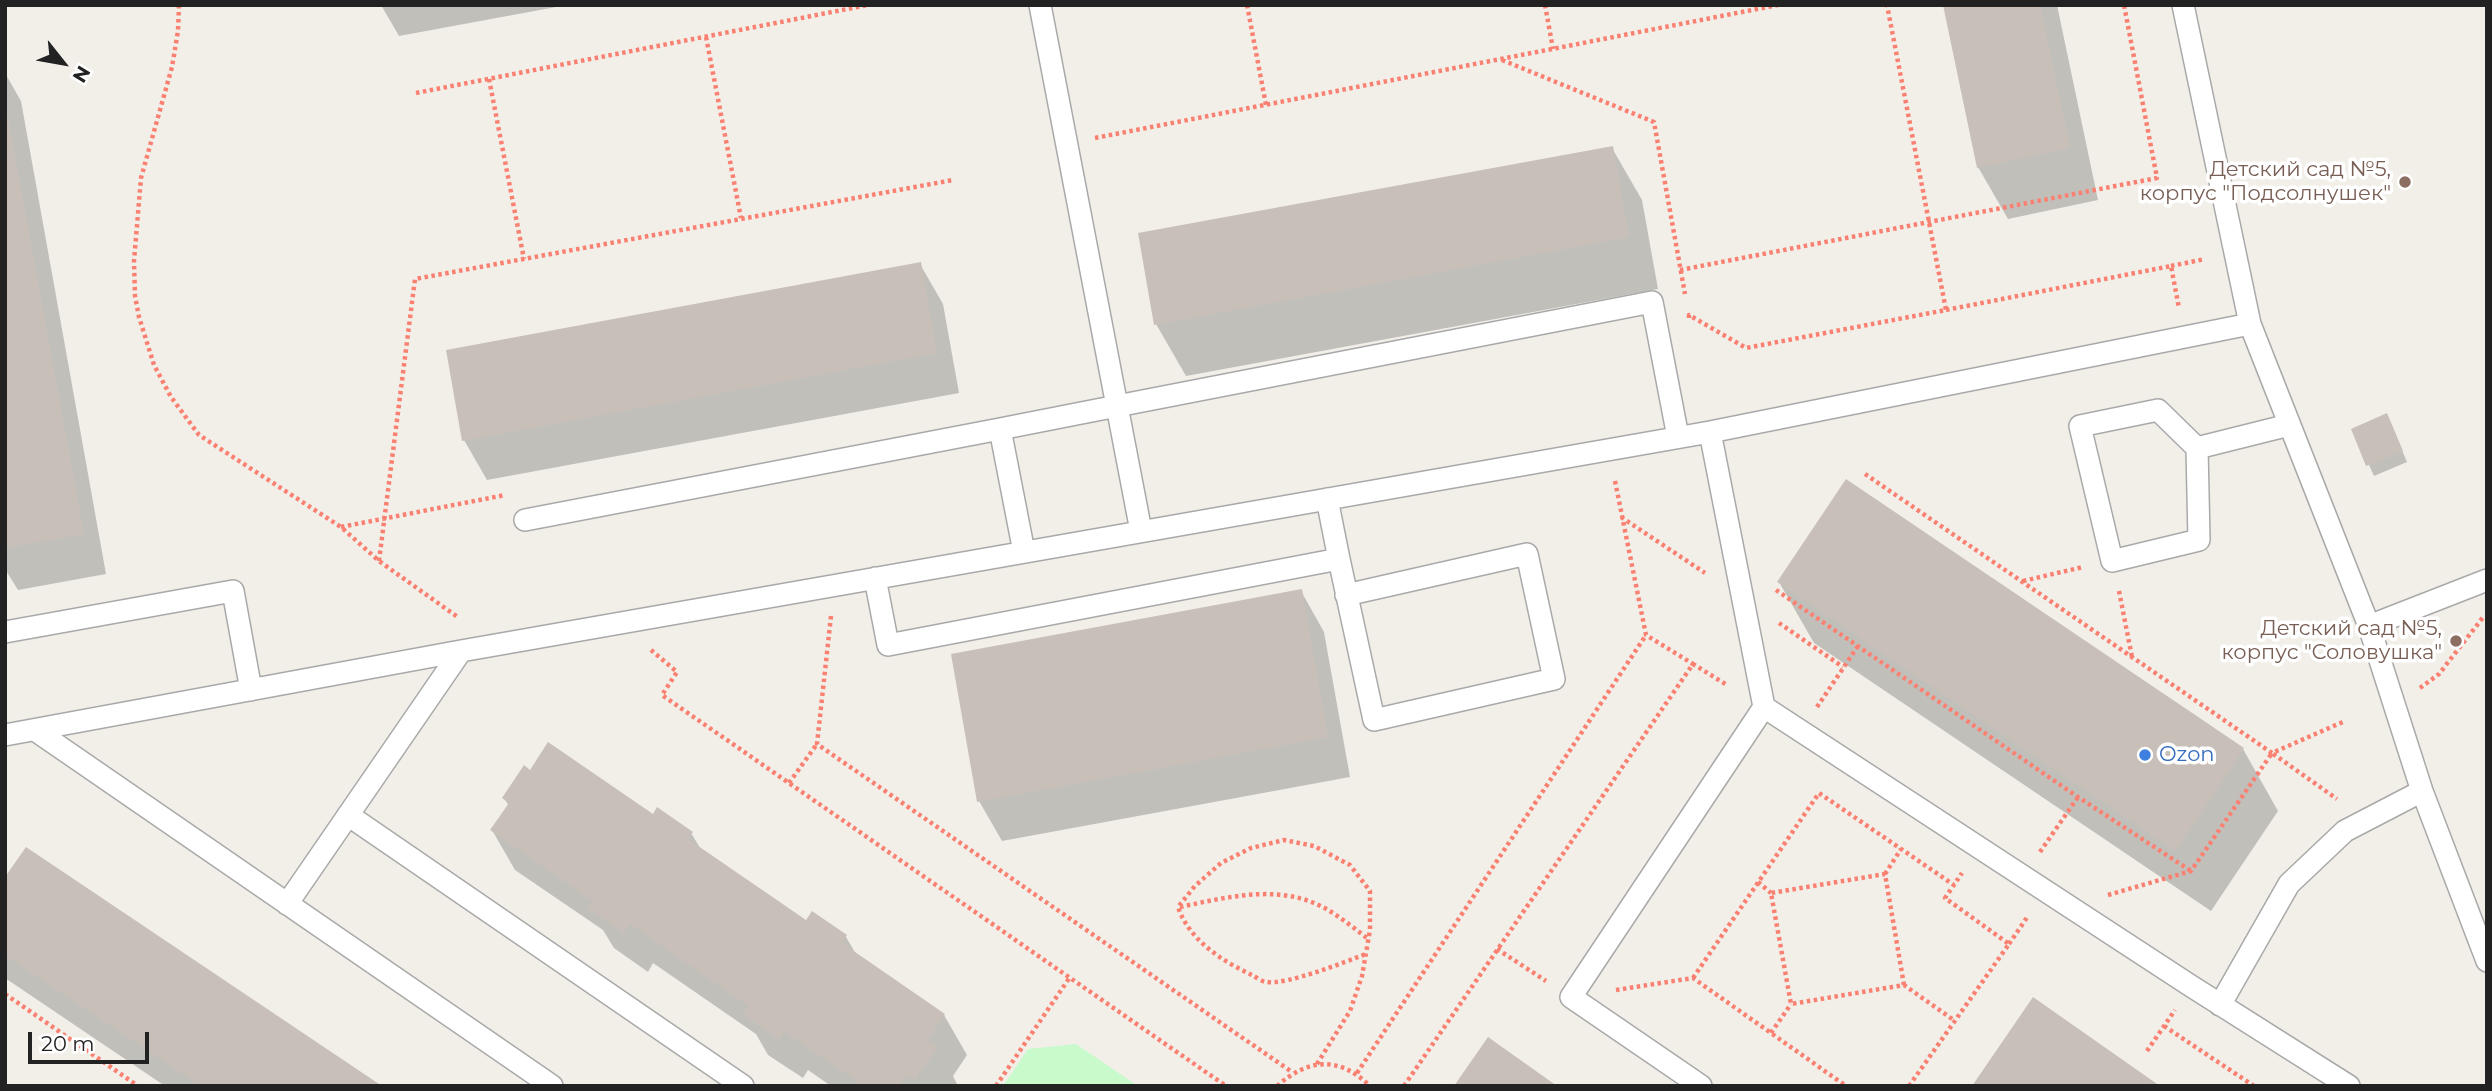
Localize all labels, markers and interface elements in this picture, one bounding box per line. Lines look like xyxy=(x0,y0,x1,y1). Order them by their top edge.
north arrow xyxy=(28,28,98,98)
text: N xyxy=(68,62,95,87)
place label: Детский сад №5, корпус "Подсолнушек" xyxy=(2140,157,2391,207)
marker: Детский сад №5, корпус "Подсолнушек" xyxy=(2397,174,2413,190)
place label: Детский сад №5, корпус "Соловушка" xyxy=(2222,616,2442,666)
marker: Детский сад №5, корпус "Соловушка" xyxy=(2448,633,2464,649)
place label: Ozon xyxy=(2159,742,2215,768)
marker: Ozon xyxy=(2137,747,2153,763)
scale bar xyxy=(32,1018,152,1062)
text: 20 m xyxy=(41,1031,95,1056)

